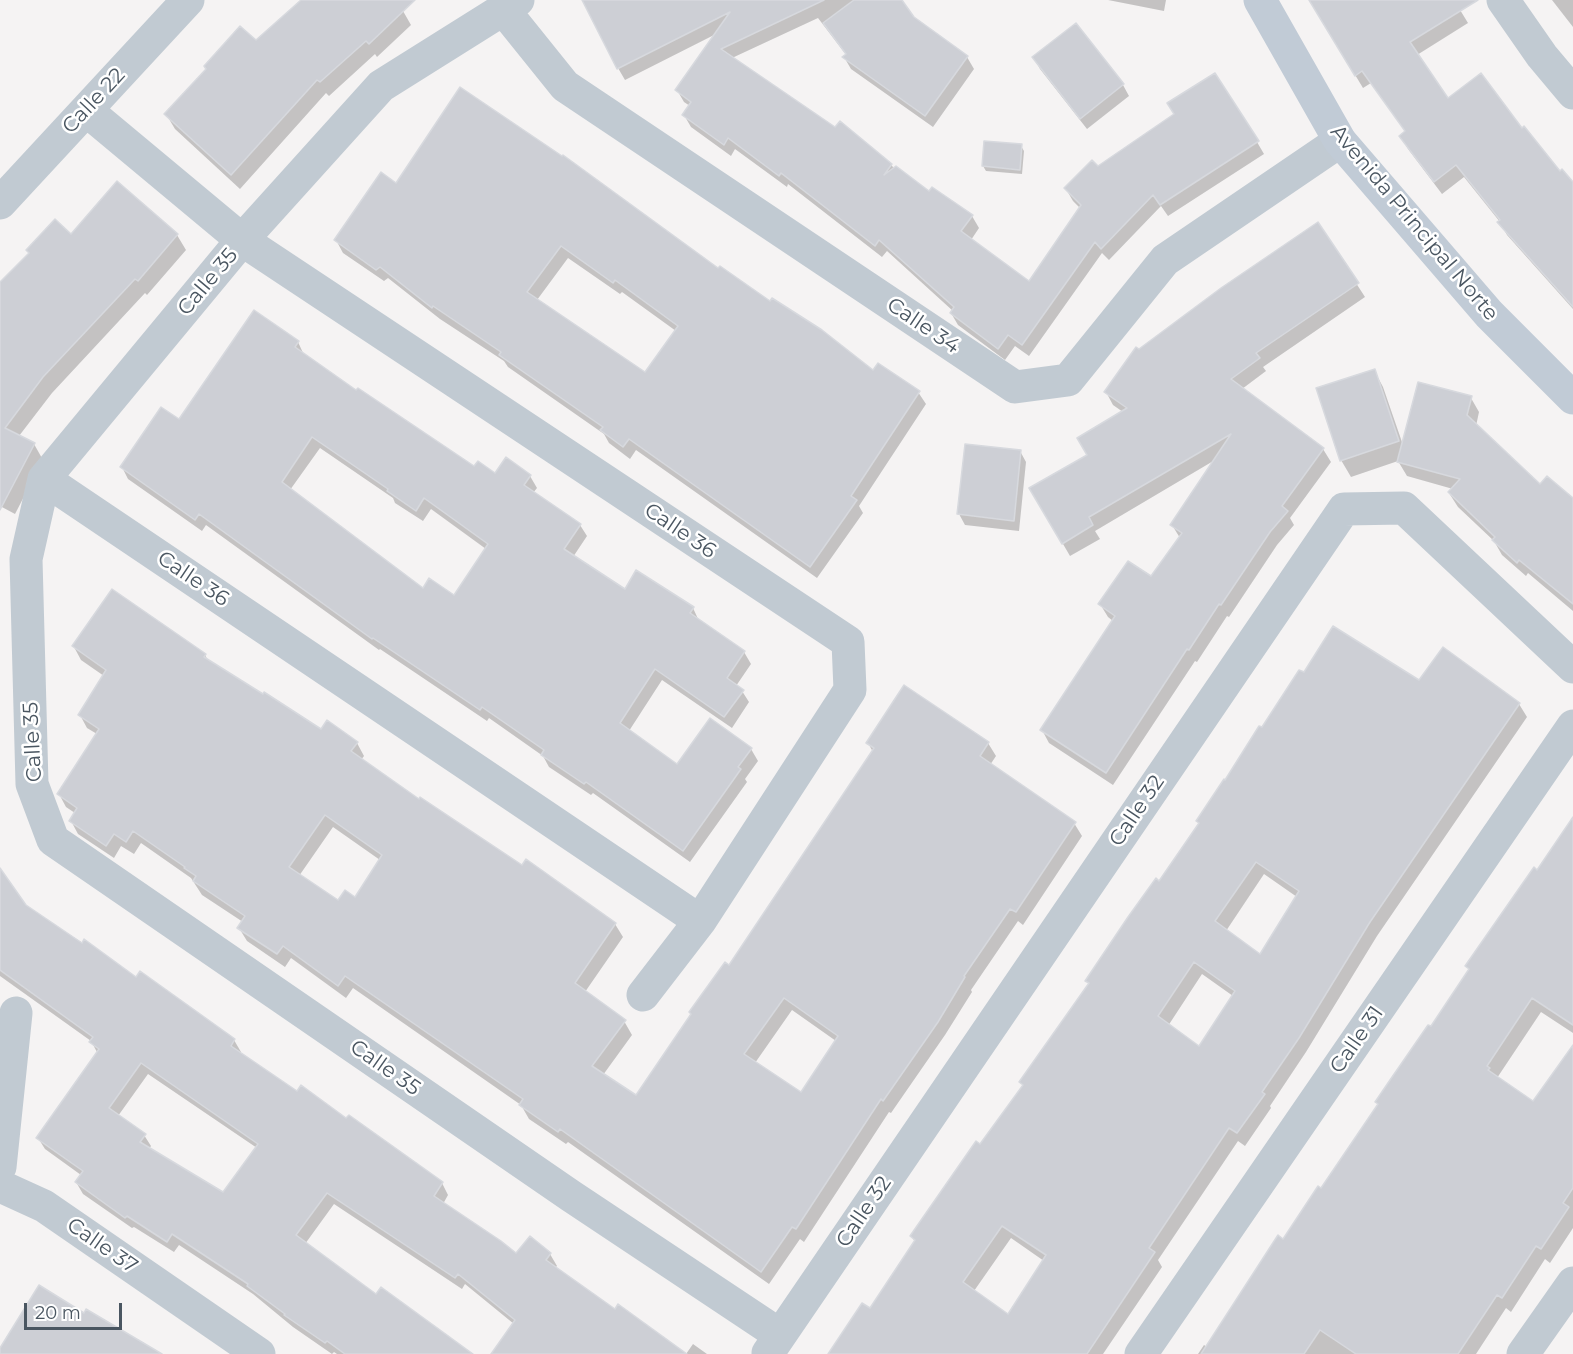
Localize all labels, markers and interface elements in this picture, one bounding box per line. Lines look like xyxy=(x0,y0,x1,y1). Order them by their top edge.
street label: Calle 22 xyxy=(57,63,131,139)
street label: Avenida Principal Norte xyxy=(1325,120,1503,326)
street label: Calle 35 xyxy=(173,243,243,321)
street label: Calle 34 xyxy=(882,293,964,359)
street label: Calle 36 xyxy=(639,498,721,564)
street label: Calle 36 xyxy=(152,546,234,612)
street label: Calle 35 xyxy=(18,701,48,783)
street label: Calle 32 xyxy=(1104,771,1170,851)
street label: Calle 31 xyxy=(1325,1002,1389,1078)
street label: Calle 35 xyxy=(345,1035,425,1101)
street label: Calle 32 xyxy=(831,1172,897,1252)
street label: Calle 37 xyxy=(62,1213,142,1279)
scale bar xyxy=(27,1291,124,1329)
text: 20 m xyxy=(35,1302,81,1324)

